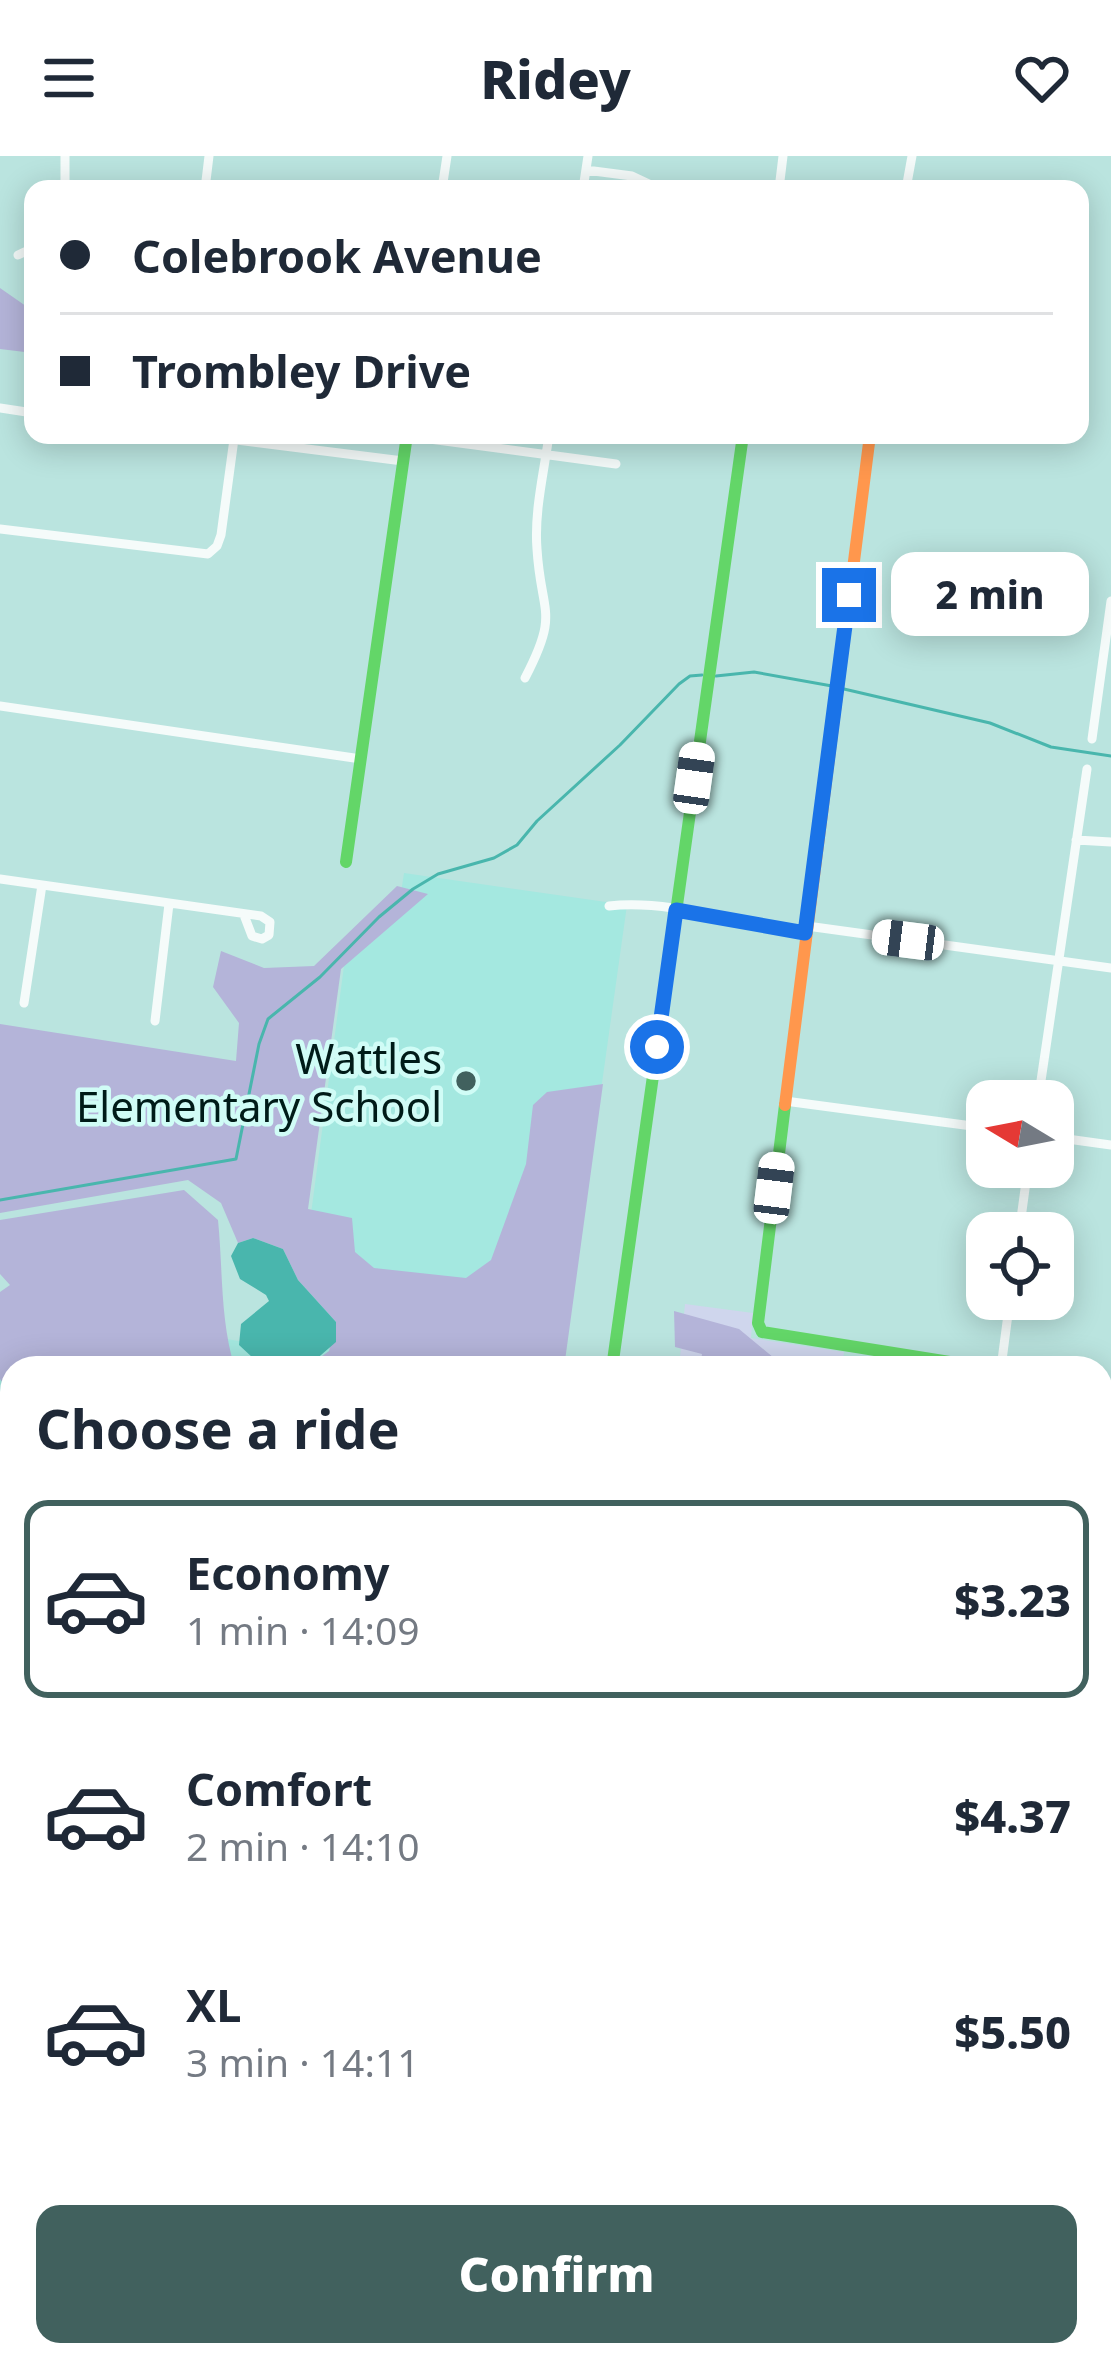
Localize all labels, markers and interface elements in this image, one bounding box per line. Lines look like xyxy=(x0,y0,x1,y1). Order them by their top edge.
text: Ridey xyxy=(480,41,631,115)
icon: menu xyxy=(36,45,102,111)
icon: heart xyxy=(1009,45,1075,111)
text: Colebrook Avenue xyxy=(132,225,542,286)
text: Trombley Drive xyxy=(132,340,471,401)
callout: 2 min xyxy=(891,553,1089,637)
text: 2 min xyxy=(936,567,1044,620)
route end xyxy=(822,568,876,622)
car xyxy=(671,740,717,816)
car xyxy=(870,918,946,962)
route start xyxy=(630,1020,684,1074)
place label: Wattles Elementary School xyxy=(76,1029,442,1134)
marker: Wattles Elementary School xyxy=(453,1068,479,1094)
north arrow xyxy=(966,1080,1074,1188)
map controls xyxy=(966,1080,1074,1320)
car xyxy=(752,1150,796,1226)
button: locate xyxy=(966,1212,1074,1320)
text: Choose a ride xyxy=(36,1391,400,1465)
text: Economy xyxy=(186,1542,390,1603)
icon: car xyxy=(42,1545,150,1653)
text: $3.23 xyxy=(954,1569,1071,1630)
text: 1 min · 14:09 xyxy=(186,1603,420,1656)
text: Comfort xyxy=(186,1758,372,1819)
icon: car xyxy=(42,1761,150,1869)
text: $4.37 xyxy=(954,1785,1071,1846)
text: 2 min · 14:10 xyxy=(186,1819,420,1872)
text: XL xyxy=(186,1974,241,2035)
icon: car xyxy=(42,1977,150,2085)
text: $5.50 xyxy=(954,2001,1071,2062)
text: 3 min · 14:11 xyxy=(186,2035,420,2088)
button: Confirm xyxy=(36,2205,1077,2343)

